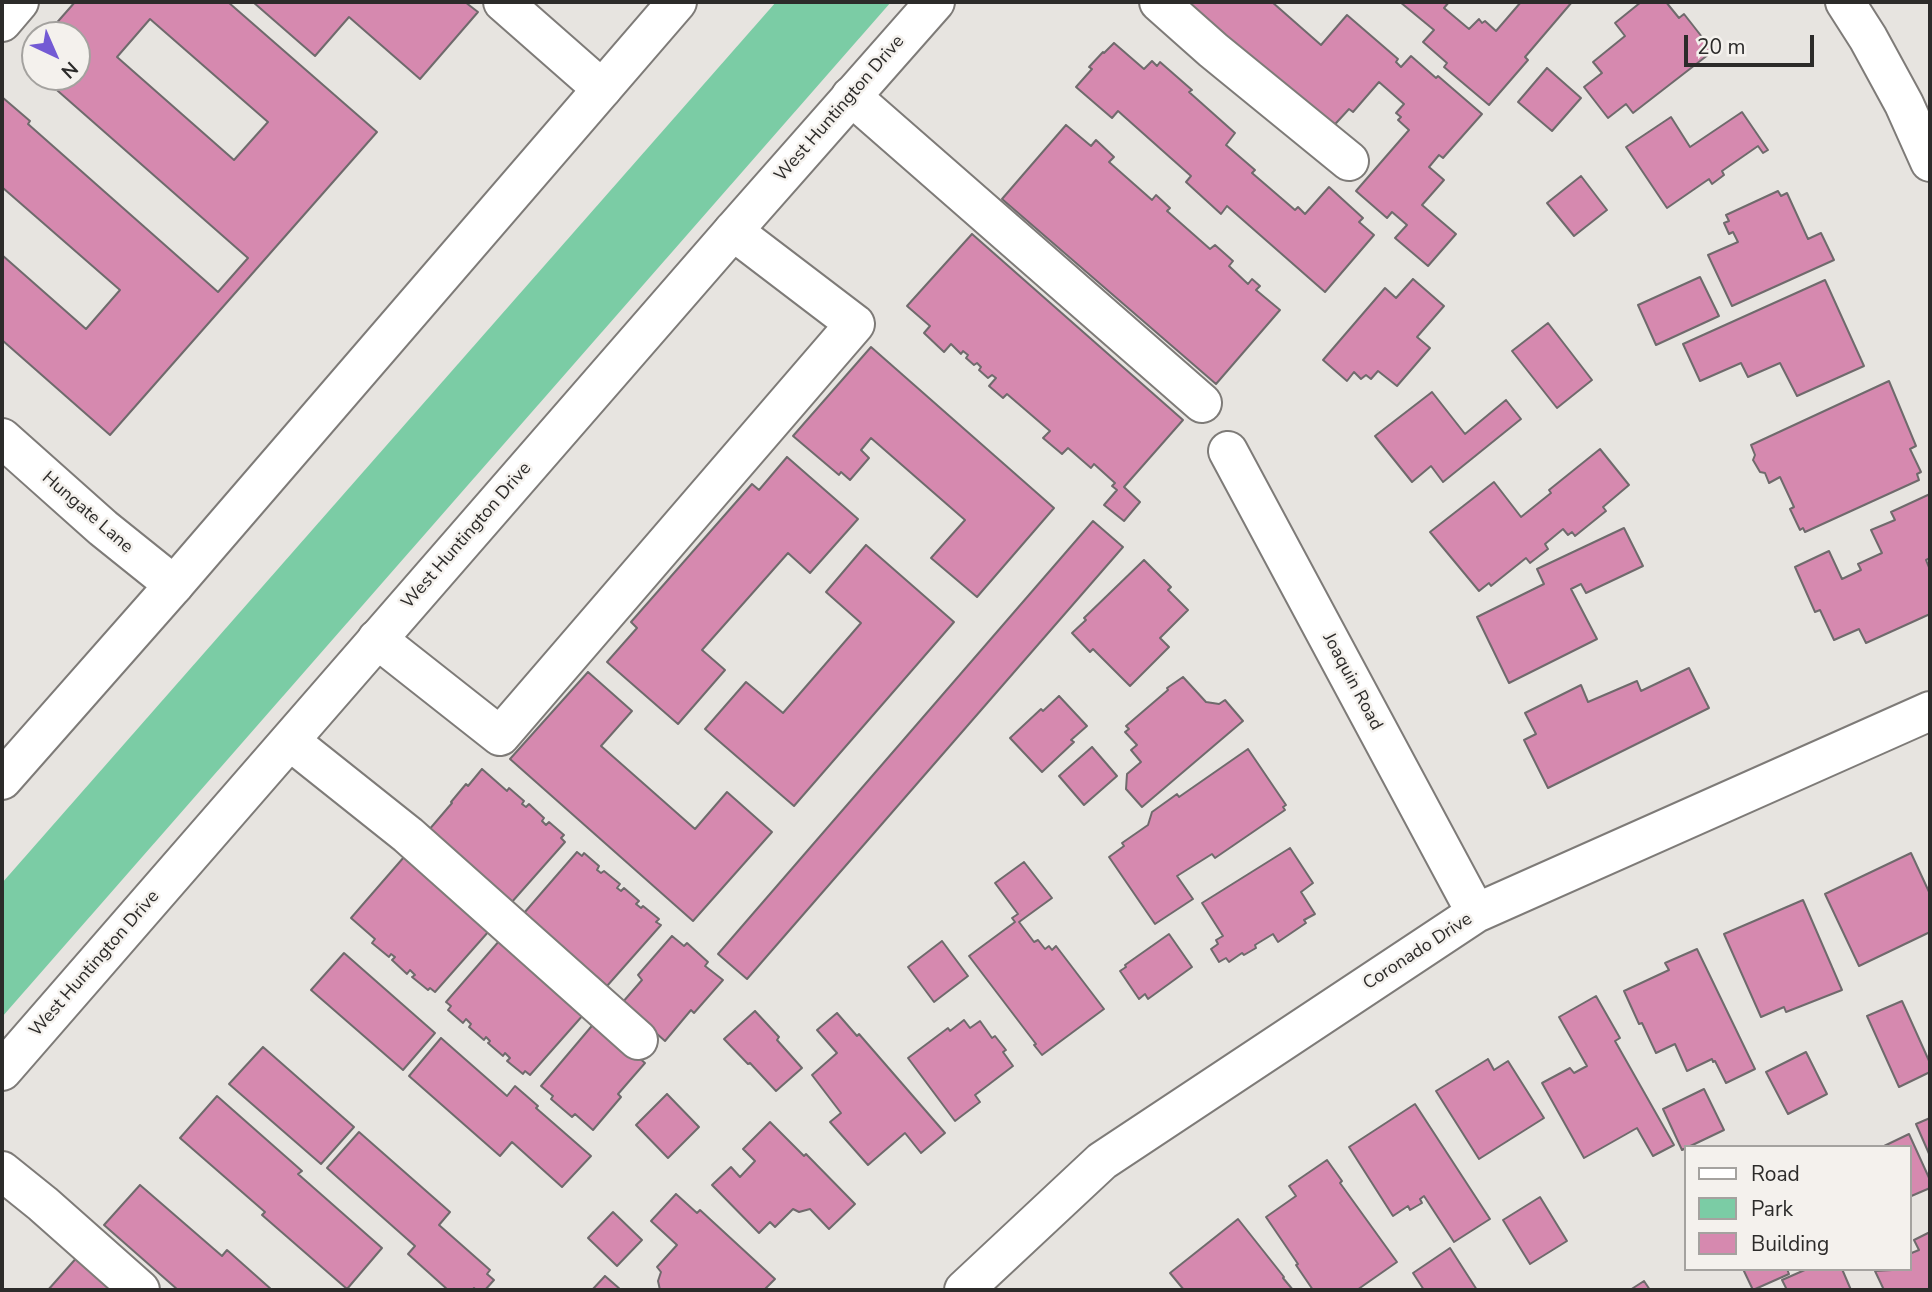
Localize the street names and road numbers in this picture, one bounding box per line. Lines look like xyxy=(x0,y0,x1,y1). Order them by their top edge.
street label: West Huntington Drive xyxy=(771,31,909,187)
street label: West Huntington Drive xyxy=(398,458,536,614)
street label: Hungate Lane xyxy=(37,468,137,558)
street label: Joaquin Road xyxy=(1317,630,1387,734)
street label: West Huntington Drive xyxy=(26,886,164,1042)
street label: Coronado Drive xyxy=(1360,909,1476,995)

